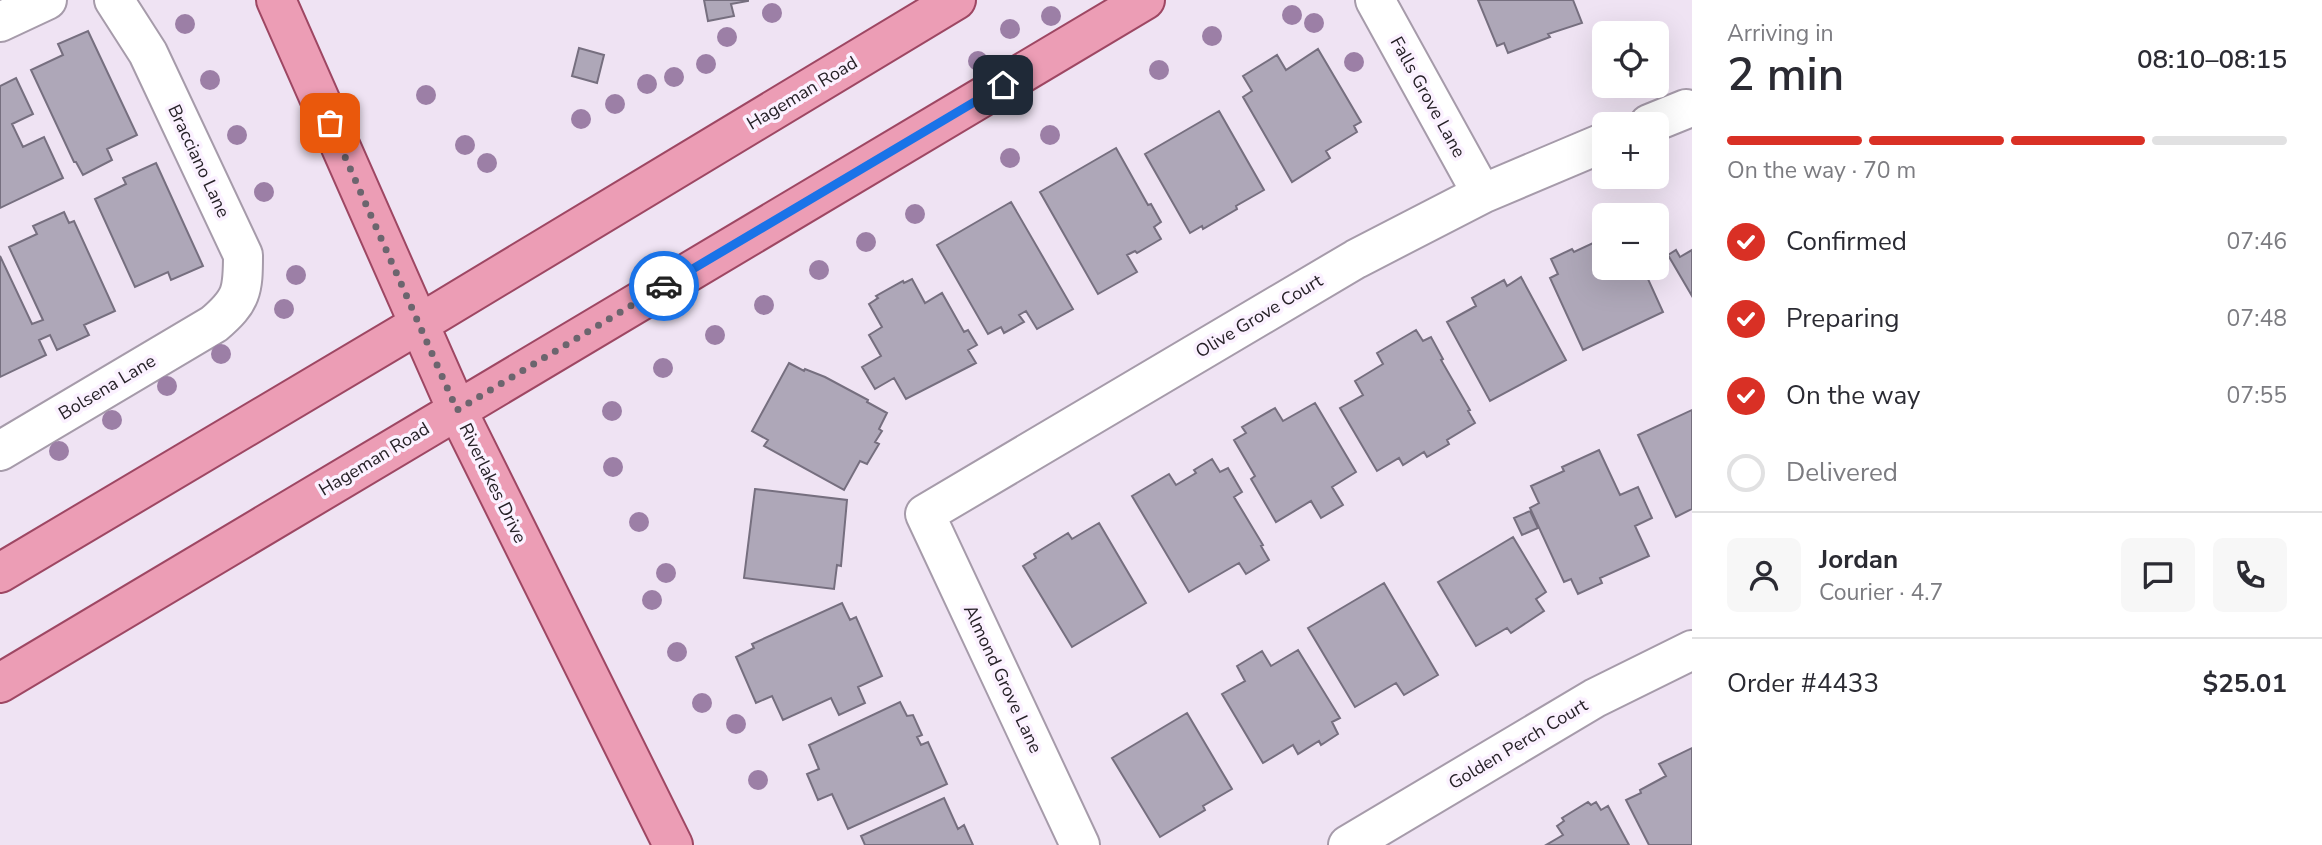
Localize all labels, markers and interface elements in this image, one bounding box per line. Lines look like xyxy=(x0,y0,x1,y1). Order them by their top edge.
text: Arriving in xyxy=(1727,18,1834,49)
map controls xyxy=(1592,21,1669,280)
button: locate xyxy=(1592,21,1669,98)
street label: Falls Grove Lane xyxy=(1385,32,1471,162)
text: 08:10–08:15 xyxy=(2137,42,2287,77)
text: 2 min xyxy=(1727,43,1844,106)
street label: Hageman Road xyxy=(742,51,862,135)
pin xyxy=(973,55,1033,115)
icon: home xyxy=(984,66,1022,104)
pin xyxy=(300,93,360,153)
street label: Bracciano Lane xyxy=(162,101,236,221)
icon: bag xyxy=(311,104,349,142)
button: + xyxy=(1592,112,1669,189)
text: On the way · 70 m xyxy=(1727,155,1916,186)
button: − xyxy=(1592,203,1669,280)
icon: check xyxy=(1727,223,1765,261)
text: Confirmed xyxy=(1786,224,1907,259)
text: 07:46 xyxy=(2227,226,2287,257)
courier xyxy=(629,251,699,321)
icon: car xyxy=(645,267,683,305)
street label: Olive Grove Court xyxy=(1191,268,1328,363)
icon: check xyxy=(1727,300,1765,338)
text: Preparing xyxy=(1786,301,1899,336)
text: 07:48 xyxy=(2227,303,2287,334)
street label: Bolsena Lane xyxy=(54,349,160,425)
icon: check xyxy=(1727,377,1765,415)
text: On the way xyxy=(1786,378,1920,413)
text: 07:55 xyxy=(2227,380,2287,411)
street label: Hageman Road xyxy=(314,417,434,501)
street label: Riverlakes Drive xyxy=(454,419,532,547)
text: Delivered xyxy=(1786,455,1898,490)
button: person xyxy=(1727,538,1801,612)
button: chat xyxy=(2121,538,2195,612)
button: phone xyxy=(2213,538,2287,612)
text: Jordan xyxy=(1819,542,1898,577)
text: Courier · 4.7 xyxy=(1819,577,1943,608)
street label: Almond Grove Lane xyxy=(958,601,1048,757)
text: Order #4433 xyxy=(1727,666,1879,701)
text: $25.01 xyxy=(2203,666,2287,701)
street label: Golden Perch Court xyxy=(1444,693,1593,795)

